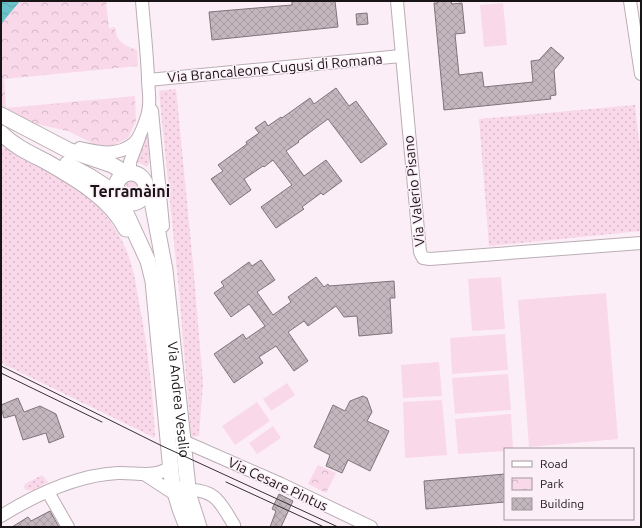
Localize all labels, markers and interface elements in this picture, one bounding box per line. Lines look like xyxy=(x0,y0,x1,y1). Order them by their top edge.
street label: Via Brancaleone Cugusi di Romana xyxy=(167,51,383,85)
street label: Via Valerio Pisano xyxy=(400,135,428,247)
district label: Terramàini xyxy=(90,182,170,200)
street label: Via Andrea Vesalio xyxy=(165,341,193,458)
legend xyxy=(504,448,634,520)
street label: Via Cesare Pintus xyxy=(226,454,330,514)
text: Road xyxy=(540,457,568,470)
text: Park xyxy=(540,477,564,490)
text: Building xyxy=(540,497,584,510)

